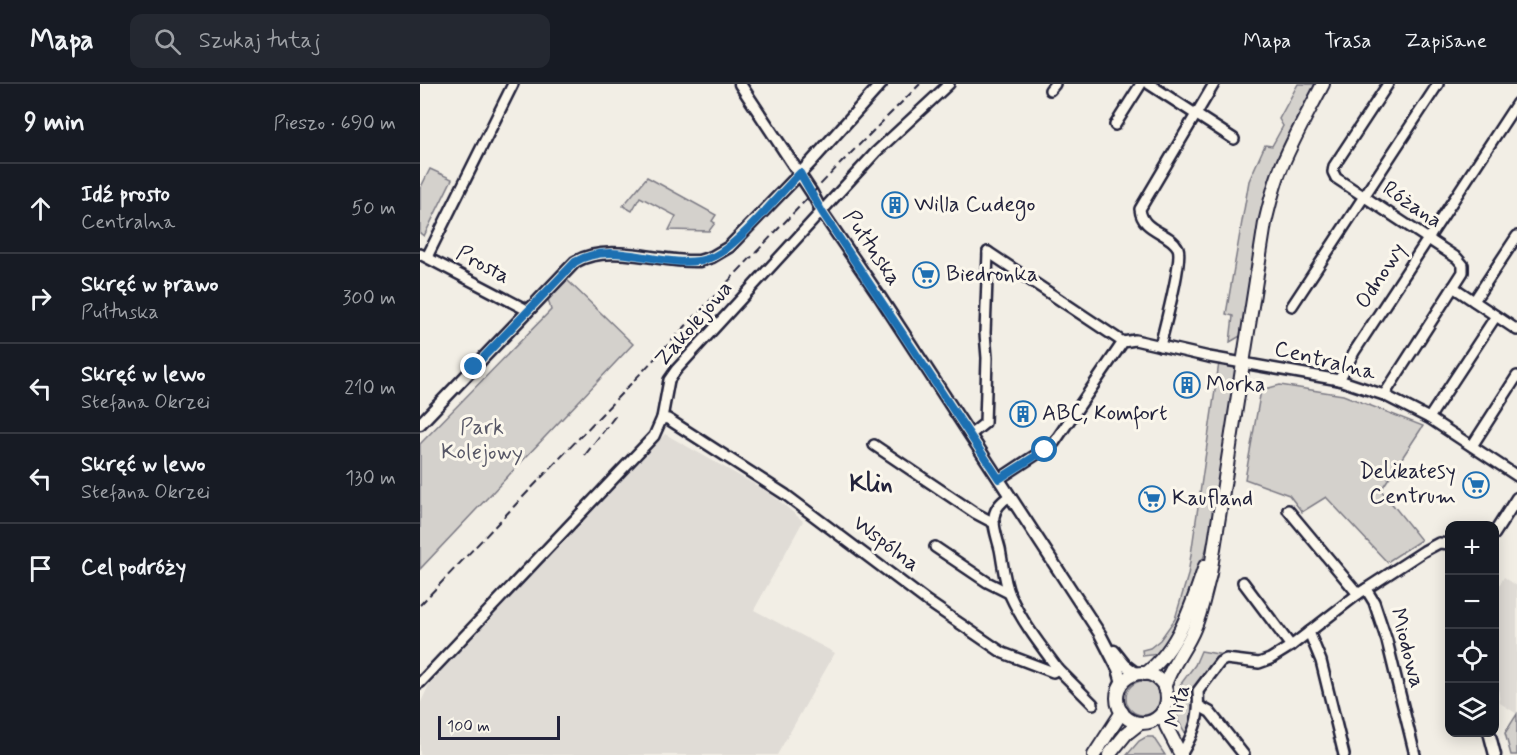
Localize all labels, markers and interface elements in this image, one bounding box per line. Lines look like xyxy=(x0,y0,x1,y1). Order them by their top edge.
search box xyxy=(130,14,550,68)
text: Mapa xyxy=(30,23,94,60)
icon: search xyxy=(151,25,184,58)
text: Szukaj tutaj xyxy=(199,27,320,55)
text: Mapa xyxy=(1243,27,1291,55)
text: Trasa xyxy=(1324,27,1372,55)
text: Zapisane xyxy=(1405,27,1487,55)
text: 9 min xyxy=(24,106,85,140)
text: Pieszo · 690 m xyxy=(274,110,396,137)
street label: Różana xyxy=(1377,175,1447,235)
text: Idź prosto xyxy=(81,181,170,209)
building icon: Willa Cudego xyxy=(880,190,910,220)
place label: Willa Cudego xyxy=(914,191,1035,222)
icon: ahead xyxy=(24,192,57,225)
text: 50 m xyxy=(351,195,396,222)
street label: Pułtuska xyxy=(836,205,908,291)
text: Centralna xyxy=(81,209,175,236)
street label: Odnowy xyxy=(1349,238,1413,314)
street label: Prosta xyxy=(451,239,515,291)
supermarket icon: Biedronka xyxy=(911,260,941,290)
place label: Biedronka xyxy=(946,261,1038,289)
text: Skręć w prawo xyxy=(81,271,218,299)
street label: Zakolejowa xyxy=(649,275,739,373)
icon: right xyxy=(24,282,57,315)
text: 300 m xyxy=(342,285,396,312)
text: Pułtuska xyxy=(81,299,159,326)
street label: Centralna xyxy=(1271,335,1379,387)
route end xyxy=(460,353,486,379)
text: Skręć w lewo xyxy=(81,361,206,389)
building icon: Morka xyxy=(1172,370,1202,400)
place label: Morka xyxy=(1206,371,1265,399)
icon: left xyxy=(24,372,57,405)
text: 210 m xyxy=(344,375,396,402)
text: Stefana Okrzei xyxy=(81,389,210,416)
building icon: ABC, Komfort xyxy=(1008,399,1038,429)
place label: ABC, Komfort xyxy=(1042,400,1167,430)
park label: Park Kolejowy xyxy=(441,414,523,467)
route start xyxy=(1031,436,1057,462)
text: Skręć w lewo xyxy=(81,451,206,479)
place label: Delikatesy Centrum xyxy=(1359,458,1456,511)
icon: left xyxy=(24,462,57,495)
text: 130 m xyxy=(345,465,396,492)
district label: Klin xyxy=(849,469,893,500)
supermarket icon: Delikatesy Centrum xyxy=(1461,470,1491,500)
text: Stefana Okrzei xyxy=(81,479,210,506)
supermarket icon: Kaufland xyxy=(1137,484,1167,514)
place label: Kaufland xyxy=(1172,485,1253,513)
street label: Wspólna xyxy=(847,510,925,578)
map controls xyxy=(1445,521,1499,737)
button: + xyxy=(1445,521,1499,575)
icon: arrive xyxy=(24,552,57,585)
text: Cel podróży xyxy=(81,554,186,582)
button: − xyxy=(1445,575,1499,629)
street label: Miodowa xyxy=(1383,605,1431,691)
button: locate xyxy=(1445,629,1499,683)
street label: Miła xyxy=(1159,682,1197,730)
button: layers xyxy=(1445,683,1499,737)
scale bar xyxy=(438,713,560,740)
text: 100 m xyxy=(447,716,490,737)

